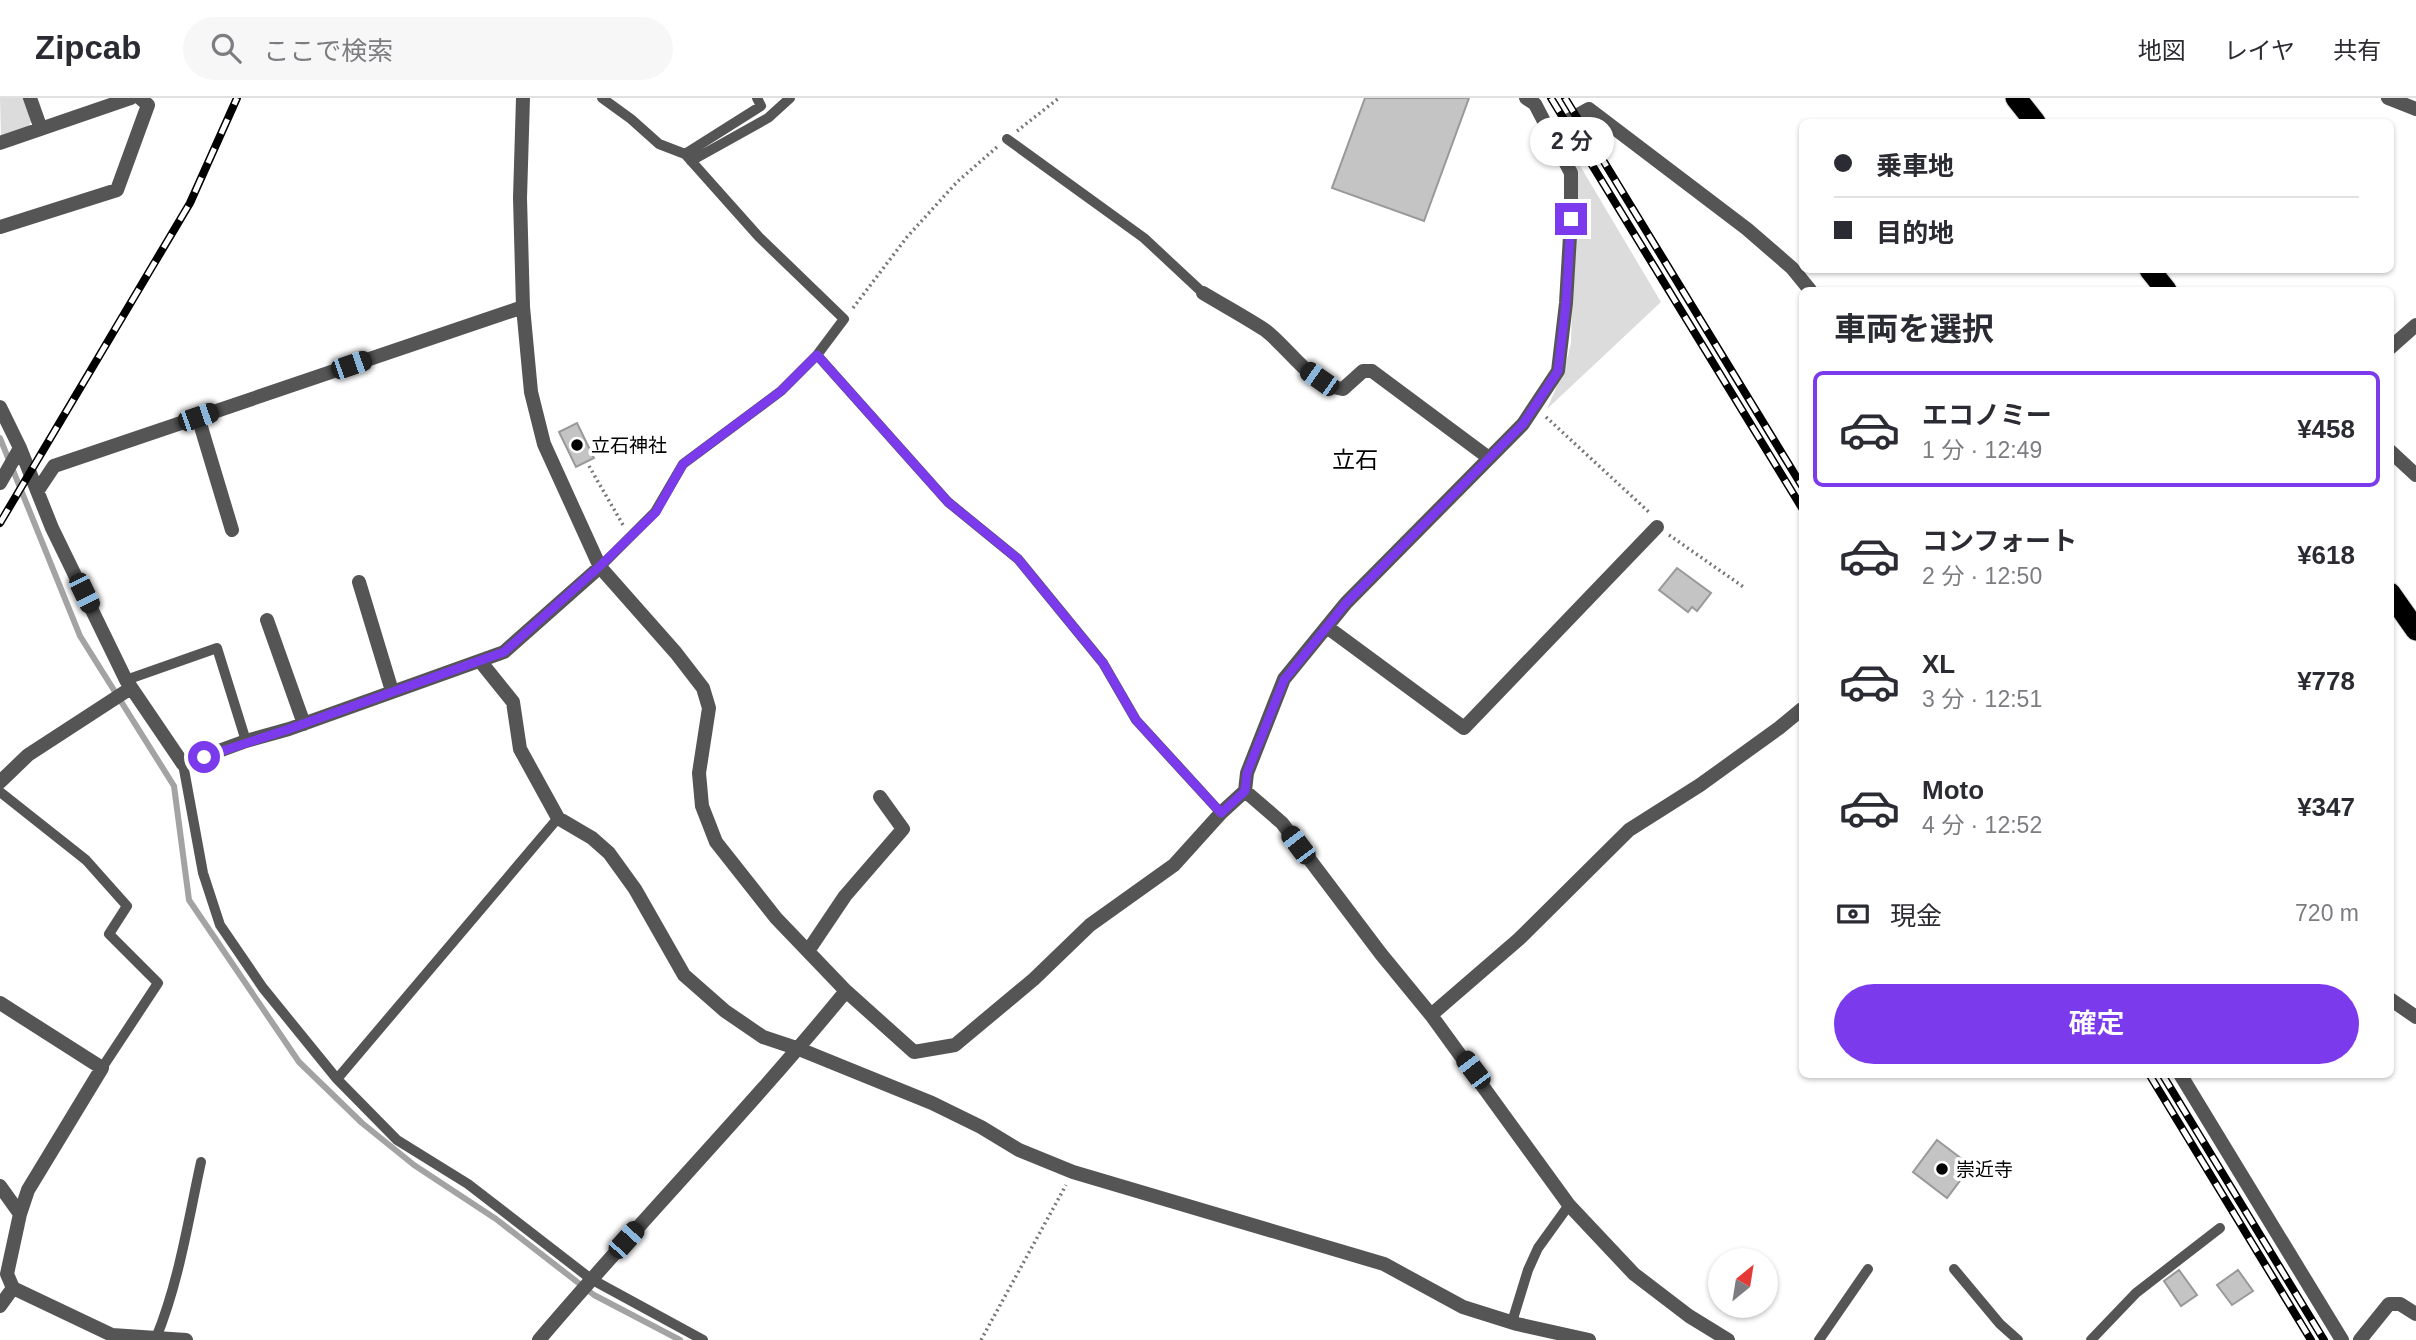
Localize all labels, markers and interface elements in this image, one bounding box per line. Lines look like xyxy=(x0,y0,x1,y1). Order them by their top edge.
search box xyxy=(183,17,673,80)
text: Zipcab xyxy=(35,29,141,66)
icon: search xyxy=(207,29,245,67)
text: ここで検索 xyxy=(263,36,393,66)
text: 地図 xyxy=(2138,37,2186,64)
text: レイヤ xyxy=(2224,37,2295,64)
text: 共有 xyxy=(2333,37,2381,64)
callout: 2 分 xyxy=(1529,117,1613,166)
text: 2 分 xyxy=(1551,128,1593,154)
text: 乗車地 xyxy=(1876,151,1954,181)
route end xyxy=(1555,203,1587,235)
text: 目的地 xyxy=(1876,218,1954,248)
text: 車両を選択 xyxy=(1834,311,1994,347)
car xyxy=(328,348,375,382)
car xyxy=(1296,358,1343,400)
icon: car xyxy=(1838,398,1901,461)
car xyxy=(175,400,222,434)
text: エコノミー xyxy=(1922,400,2052,430)
text: ¥458 xyxy=(2297,414,2355,444)
place label: 立石神社 xyxy=(591,435,667,456)
marker: 立石神社 xyxy=(569,437,585,453)
text: 1 分 · 12:49 xyxy=(1922,437,2042,463)
district label: 立石 xyxy=(1332,447,1378,473)
icon: car xyxy=(1838,524,1901,587)
text: コンフォート xyxy=(1922,526,2077,556)
text: ¥618 xyxy=(2297,540,2355,570)
text: 2 分 · 12:50 xyxy=(1922,563,2042,589)
car xyxy=(66,570,103,616)
text: XL xyxy=(1922,649,1955,679)
icon: car xyxy=(1838,650,1901,713)
text: ¥778 xyxy=(2297,666,2355,696)
text: 3 分 · 12:51 xyxy=(1922,686,2042,712)
route start xyxy=(188,741,220,773)
text: Moto xyxy=(1922,775,1984,805)
icon: car xyxy=(1838,776,1901,839)
text: ¥347 xyxy=(2297,792,2355,822)
text: 4 分 · 12:52 xyxy=(1922,812,2042,838)
car xyxy=(1277,822,1320,868)
icon: cash xyxy=(1834,895,1872,933)
text: 720 m xyxy=(2295,900,2359,926)
text: 現金 xyxy=(1890,901,1942,931)
button: 確定 xyxy=(1834,984,2359,1064)
car xyxy=(1452,1047,1495,1093)
place label: 崇近寺 xyxy=(1956,1159,2013,1180)
marker: 崇近寺 xyxy=(1934,1161,1950,1177)
car xyxy=(605,1217,648,1263)
north arrow xyxy=(1708,1248,1778,1318)
map controls xyxy=(1708,1248,1778,1318)

